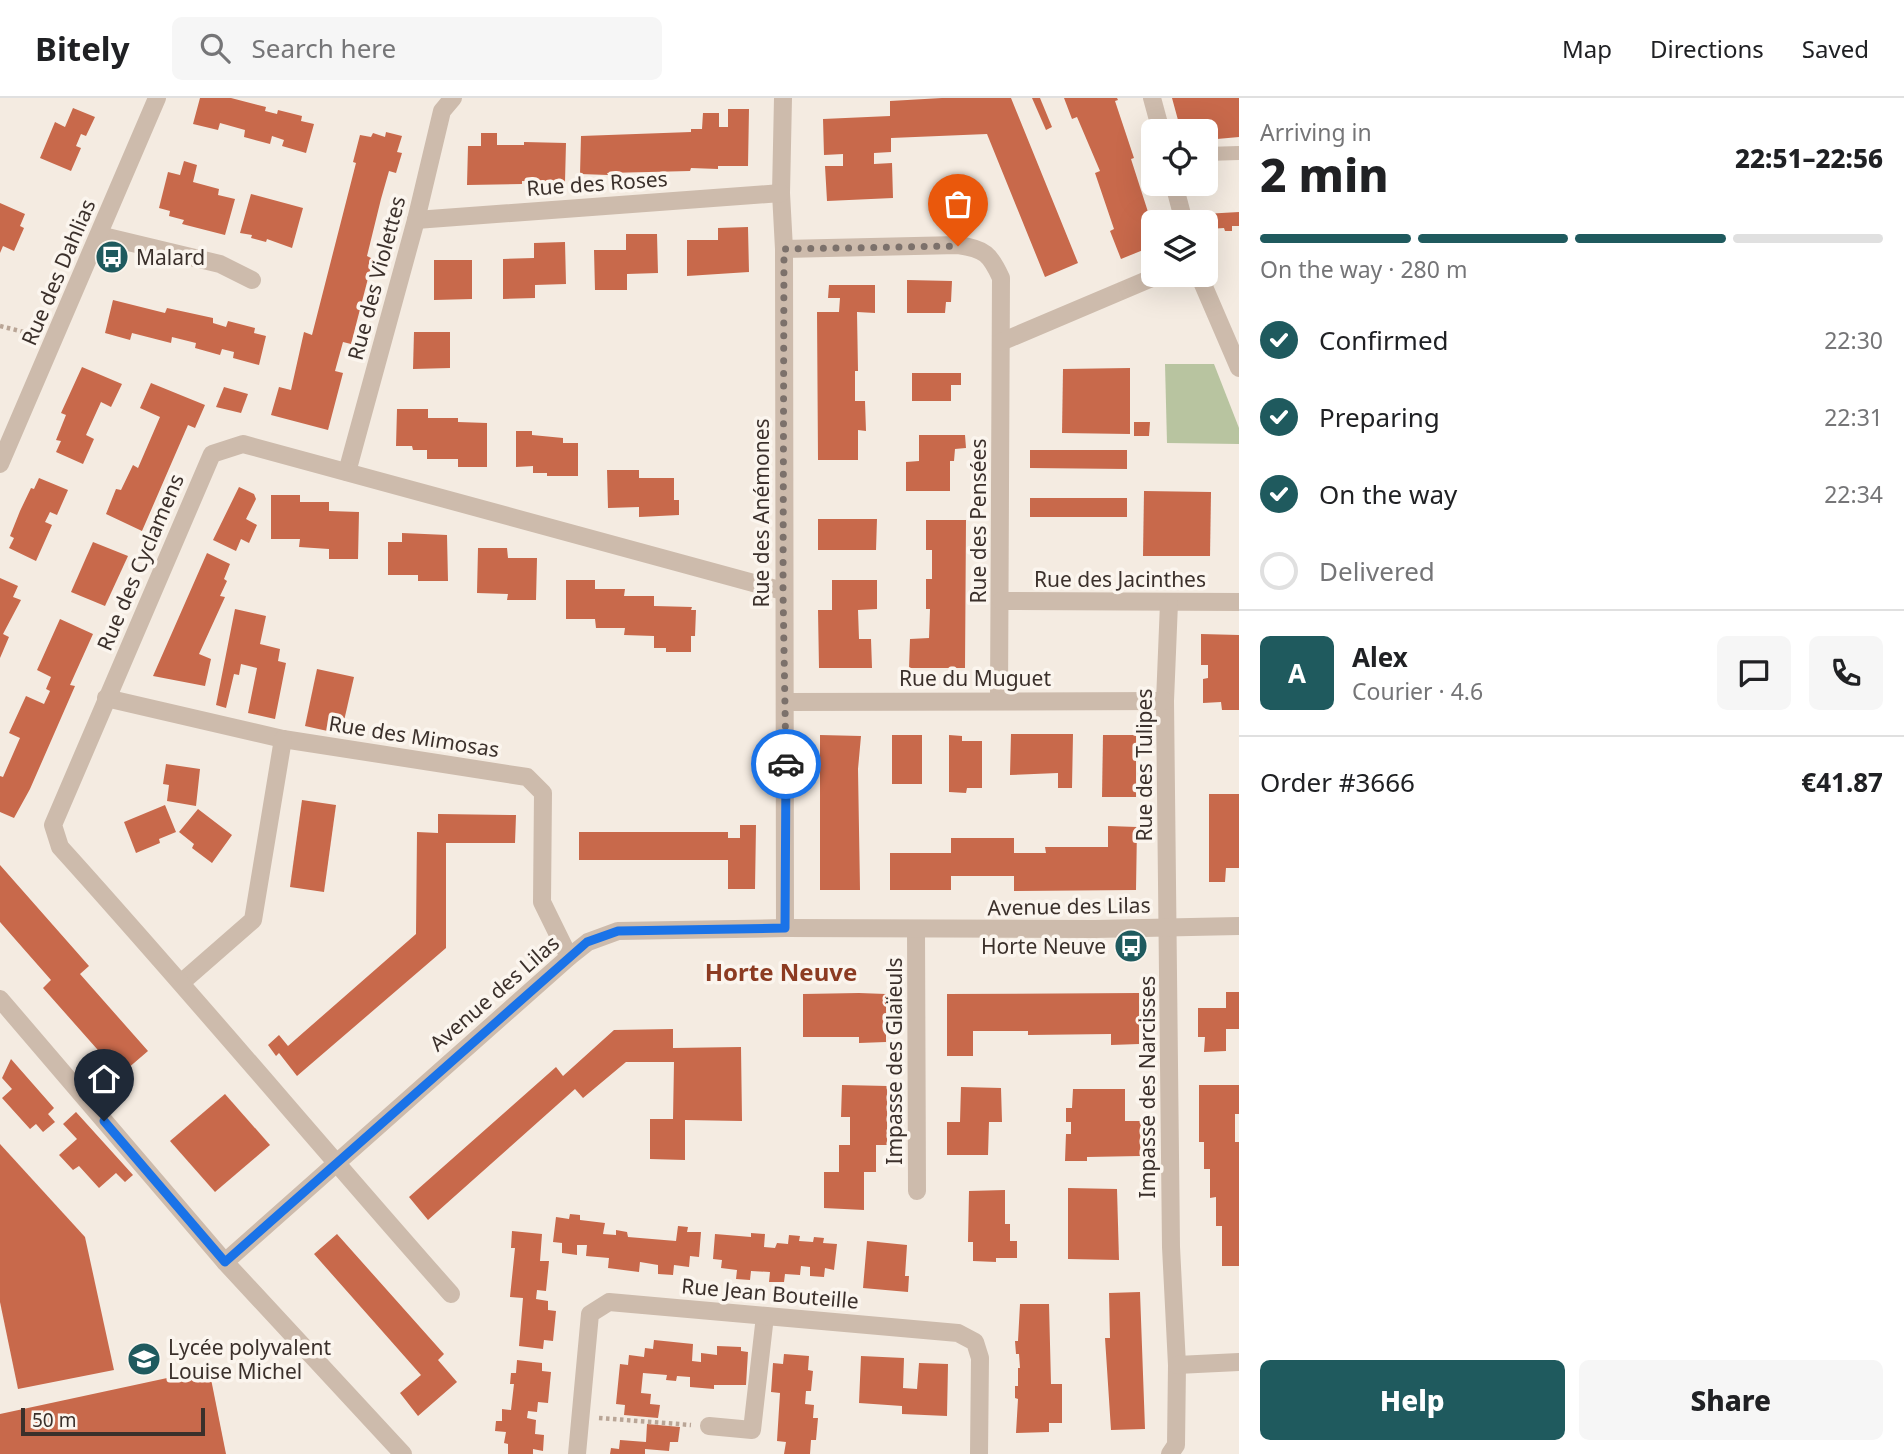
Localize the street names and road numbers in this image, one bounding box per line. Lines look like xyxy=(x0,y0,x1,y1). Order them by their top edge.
street label: Rue des Roses xyxy=(526,164,668,202)
street label: Rue des Violettes xyxy=(341,193,411,363)
street label: Rue des Dahlias xyxy=(15,195,101,349)
street label: Rue des Anémones xyxy=(747,418,775,608)
street label: Rue des Pensées xyxy=(964,439,992,603)
street label: Rue des Cyclamens xyxy=(90,469,190,655)
street label: Rue des Jacinthes xyxy=(1034,565,1206,593)
street label: Rue du Muguet xyxy=(899,664,1051,692)
street label: Rue des Tulipes xyxy=(1130,689,1158,841)
street label: Rue des Mimosas xyxy=(327,709,501,763)
street label: Avenue des Lilas xyxy=(987,891,1151,921)
street label: Avenue des Lilas xyxy=(423,929,565,1057)
street label: Impasse des Glaïeuls xyxy=(880,957,908,1165)
street label: Impasse des Narcisses xyxy=(1133,976,1161,1198)
street label: Rue Jean Bouteille xyxy=(680,1271,860,1315)

